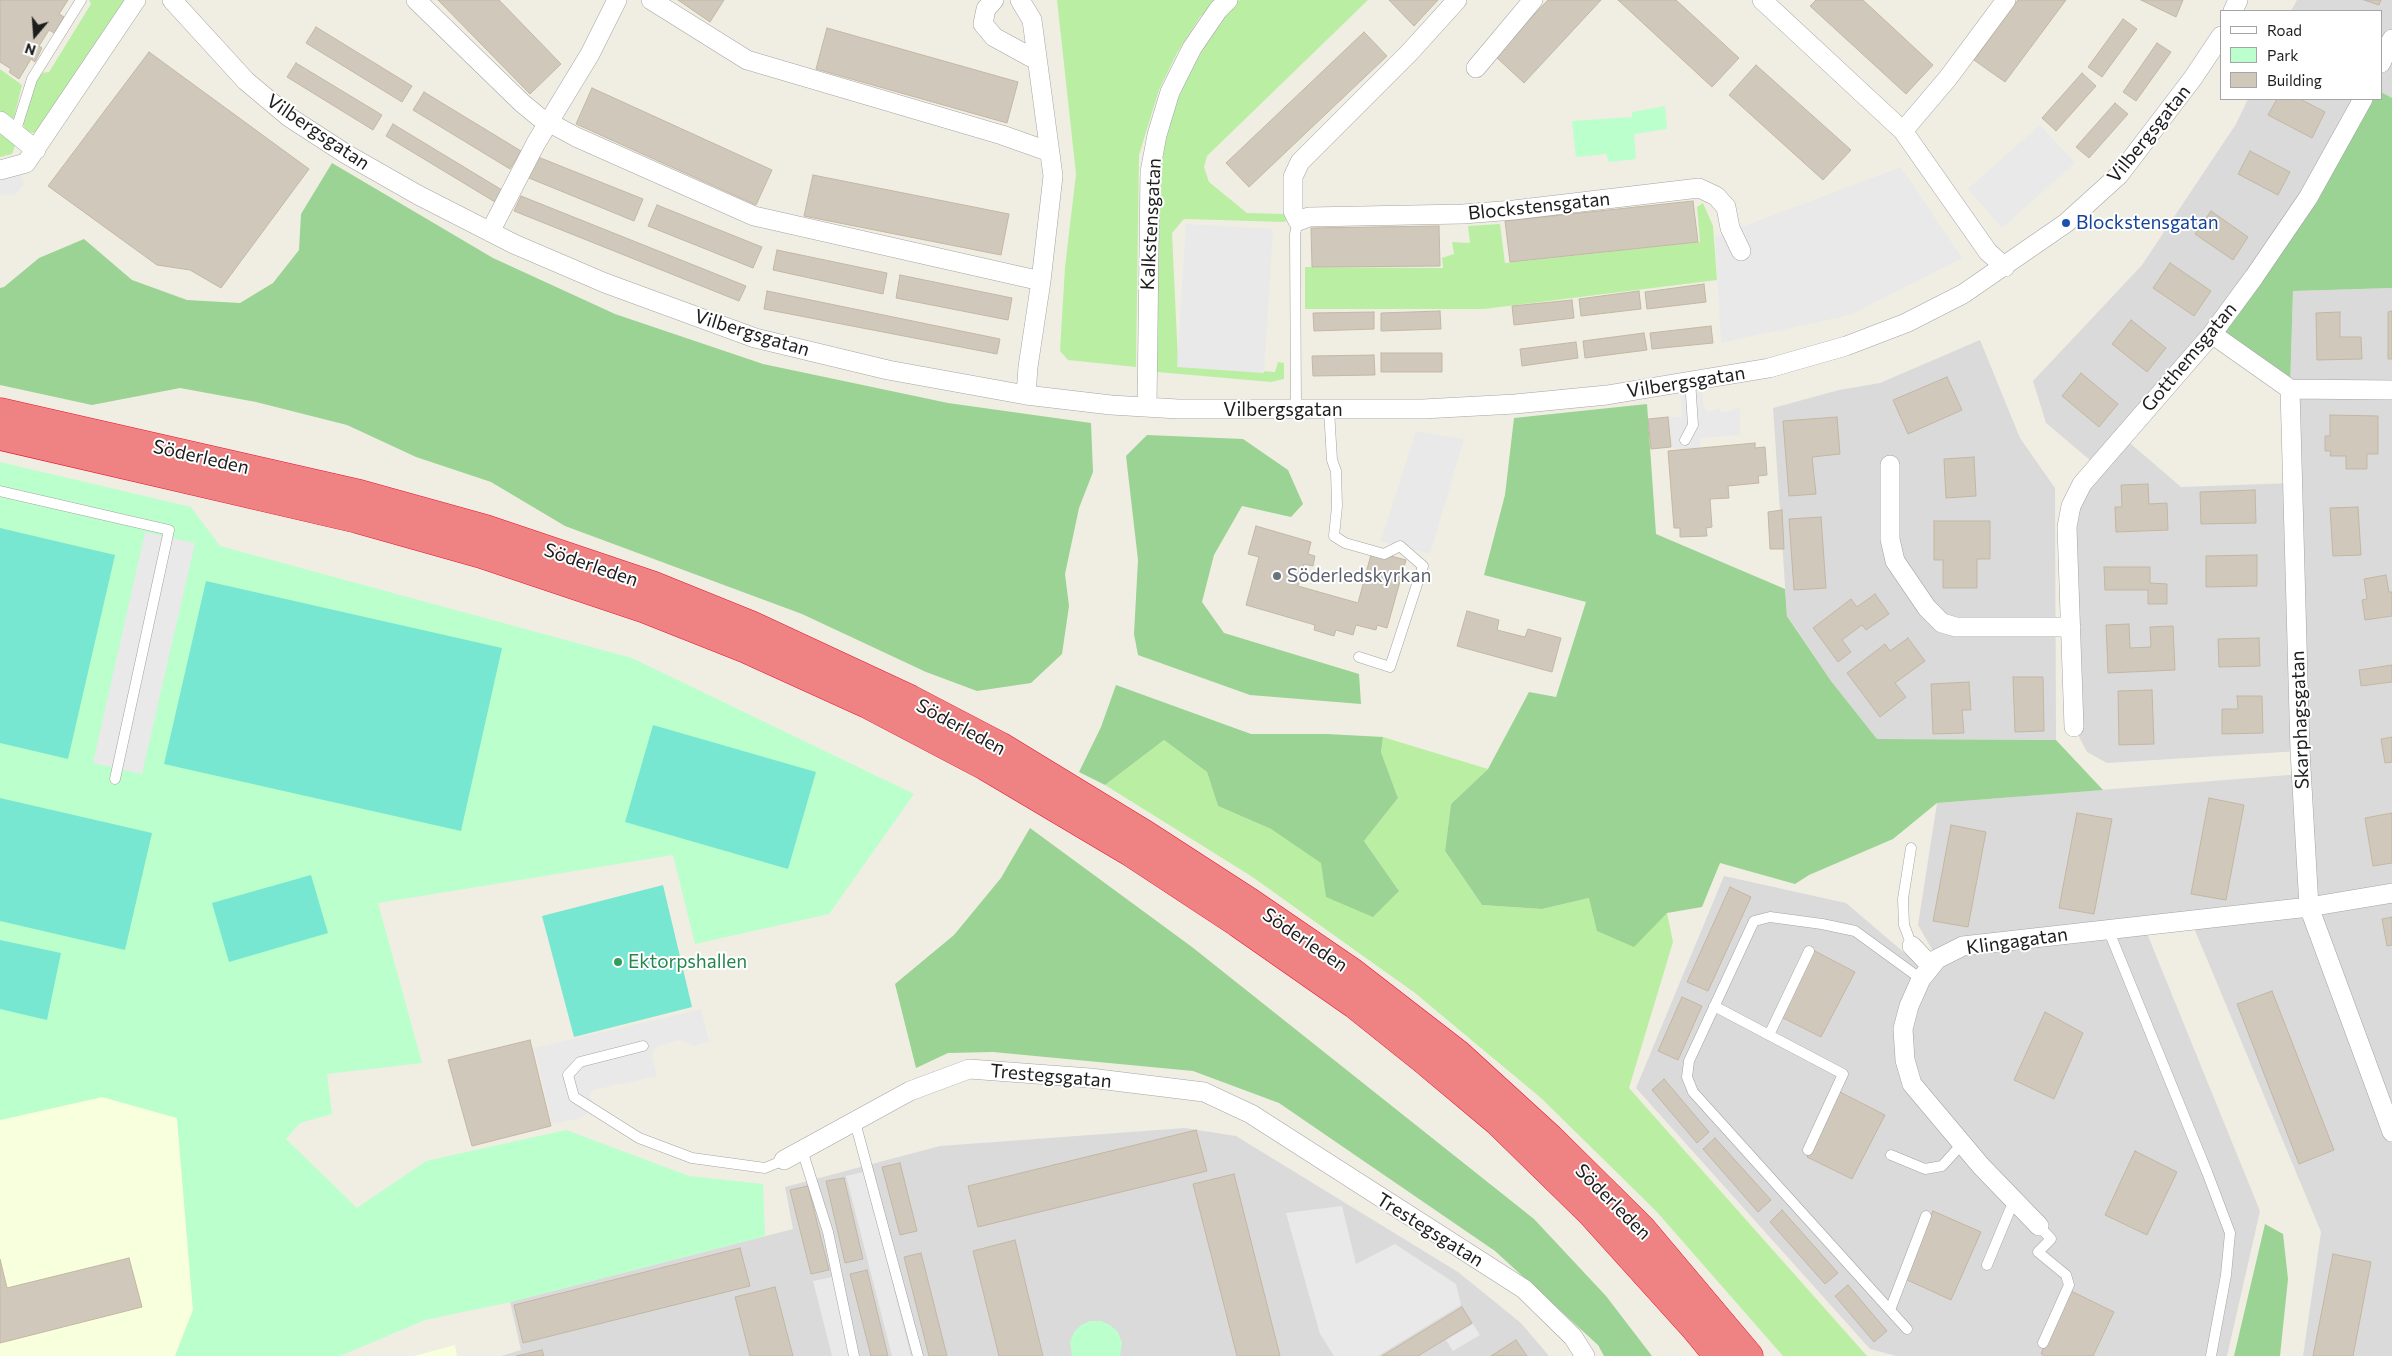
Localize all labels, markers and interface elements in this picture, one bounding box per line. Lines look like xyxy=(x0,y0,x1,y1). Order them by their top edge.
north arrow xyxy=(10,10,60,60)
legend xyxy=(2220,10,2382,100)
text: Road xyxy=(2267,21,2302,39)
text: N xyxy=(23,40,38,59)
text: Park xyxy=(2267,46,2298,64)
text: Building xyxy=(2267,71,2322,89)
street label: Vilbergsgatan xyxy=(2103,80,2195,188)
street label: Vilbergsgatan xyxy=(262,89,374,175)
street label: Kalkstensgatan xyxy=(1136,157,1166,291)
street label: Blockstensgatan xyxy=(1467,187,1611,225)
place label: Blockstensgatan xyxy=(2076,212,2219,234)
marker: Blockstensgatan xyxy=(2060,217,2072,229)
street label: Gotthemsgatan xyxy=(2137,298,2241,416)
street label: Vilbergsgatan xyxy=(692,305,812,361)
street label: Vilbergsgatan xyxy=(1625,361,1747,403)
street label: Vilbergsgatan xyxy=(1223,399,1343,421)
street label: Söderleden xyxy=(151,435,251,479)
street label: Söderleden xyxy=(541,538,641,592)
place label: Söderledskyrkan xyxy=(1287,565,1431,587)
marker: Söderledskyrkan xyxy=(1271,570,1283,582)
street label: Skarphagsgatan xyxy=(2286,650,2314,790)
street label: Söderleden xyxy=(912,694,1010,760)
street label: Söderleden xyxy=(1258,903,1352,977)
street label: Klingagatan xyxy=(1965,923,2069,959)
place label: Ektorpshallen xyxy=(628,951,747,973)
marker: Ektorpshallen xyxy=(612,956,624,968)
street label: Trestegsgatan xyxy=(989,1059,1113,1093)
street label: Söderleden xyxy=(1570,1159,1656,1245)
street label: Trestegsgatan xyxy=(1372,1188,1488,1272)

